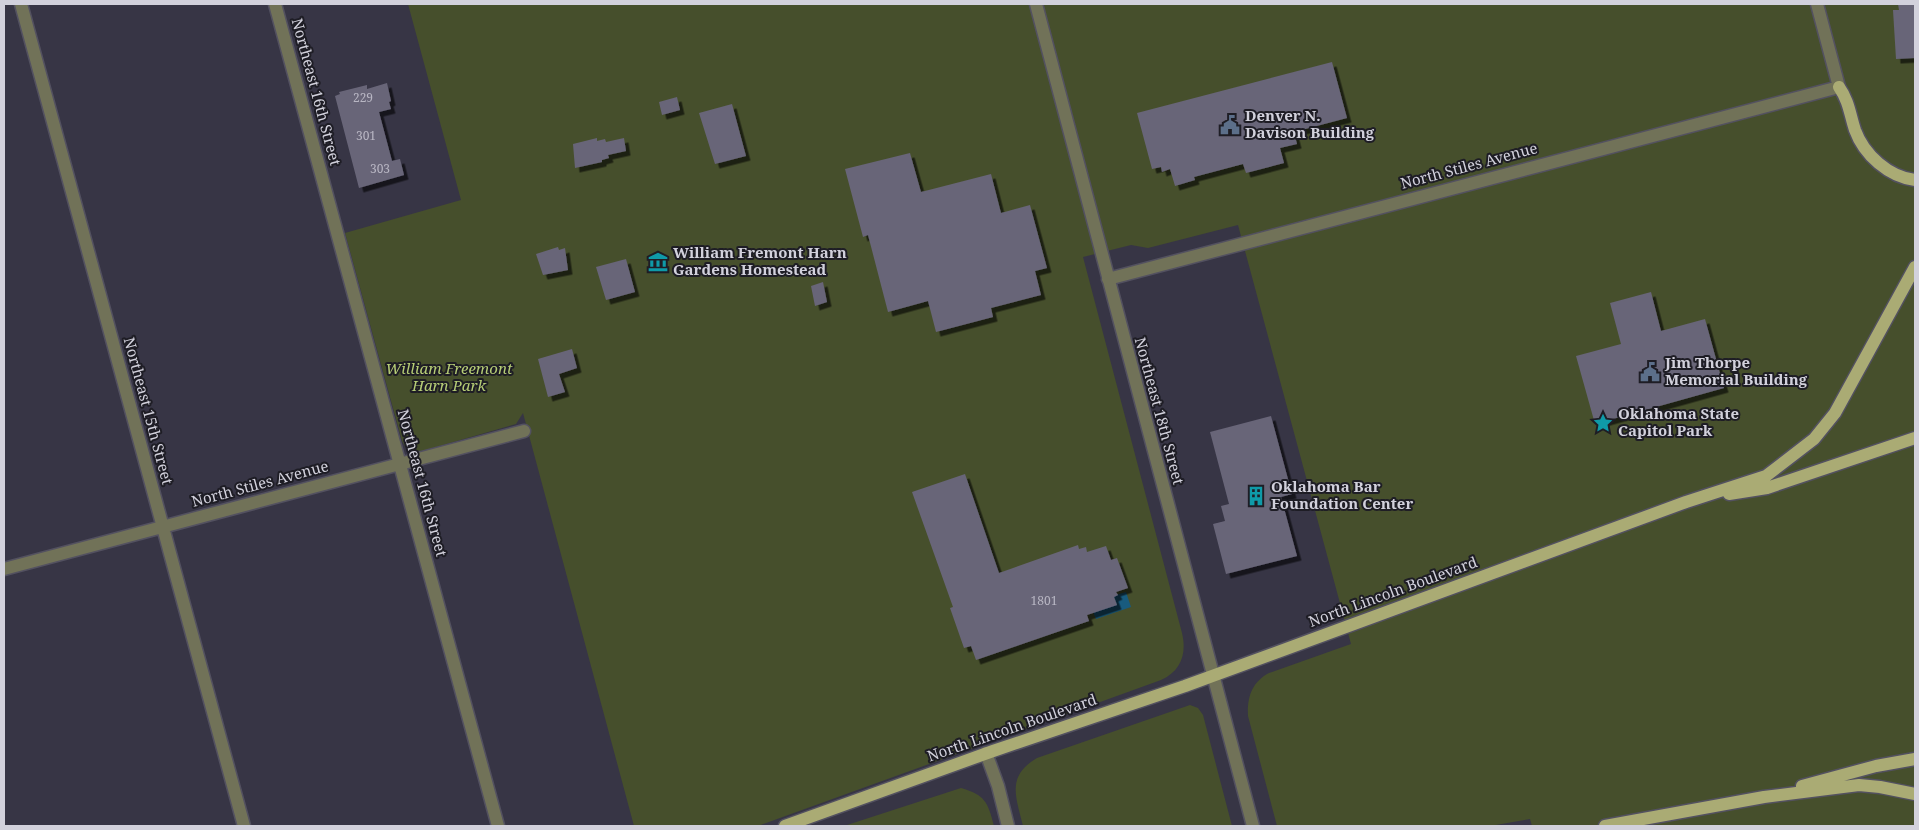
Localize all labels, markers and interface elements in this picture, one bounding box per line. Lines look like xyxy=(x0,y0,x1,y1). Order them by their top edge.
street label: Northeast 16th Street xyxy=(288,16,346,168)
house number: 229 xyxy=(353,89,373,106)
place label: Denver N. Davison Building xyxy=(1245,105,1375,142)
public building icon: Denver N. Davison Building xyxy=(1219,114,1241,136)
house number: 301 xyxy=(356,127,376,144)
street label: North Stiles Avenue xyxy=(1398,137,1539,193)
house number: 303 xyxy=(370,160,390,177)
place label: William Fremont Harn Gardens Homestead xyxy=(673,242,847,279)
museum icon: William Fremont Harn Gardens Homestead xyxy=(647,251,669,273)
street label: Northeast 15th Street xyxy=(120,335,178,487)
street label: Northeast 18th Street xyxy=(1131,335,1189,487)
place label: Jim Thorpe Memorial Building xyxy=(1664,352,1808,389)
park label: William Freemont Harn Park xyxy=(386,358,513,395)
public building icon: Jim Thorpe Memorial Building xyxy=(1639,361,1661,383)
place label: Oklahoma State Capitol Park xyxy=(1618,403,1739,440)
street label: Northeast 16th Street xyxy=(394,407,452,559)
place icon: Oklahoma State Capitol Park xyxy=(1592,412,1614,434)
street label: North Stiles Avenue xyxy=(189,455,330,511)
place label: Oklahoma Bar Foundation Center xyxy=(1271,476,1413,513)
building icon: Oklahoma Bar Foundation Center xyxy=(1245,485,1267,507)
street label: North Lincoln Boulevard xyxy=(1306,551,1480,631)
house number: 1801 xyxy=(1031,592,1057,609)
street label: North Lincoln Boulevard xyxy=(924,689,1099,765)

